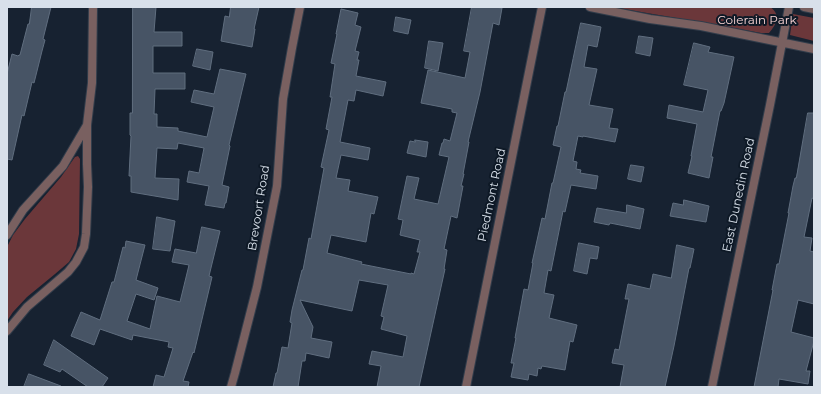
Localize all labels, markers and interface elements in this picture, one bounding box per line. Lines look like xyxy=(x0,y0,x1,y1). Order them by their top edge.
park label: Colerain Park xyxy=(717,13,797,27)
street label: East Dunedin Road xyxy=(720,137,758,253)
street label: Piedmont Road xyxy=(475,147,509,243)
street label: Brevoort Road xyxy=(245,164,273,252)

